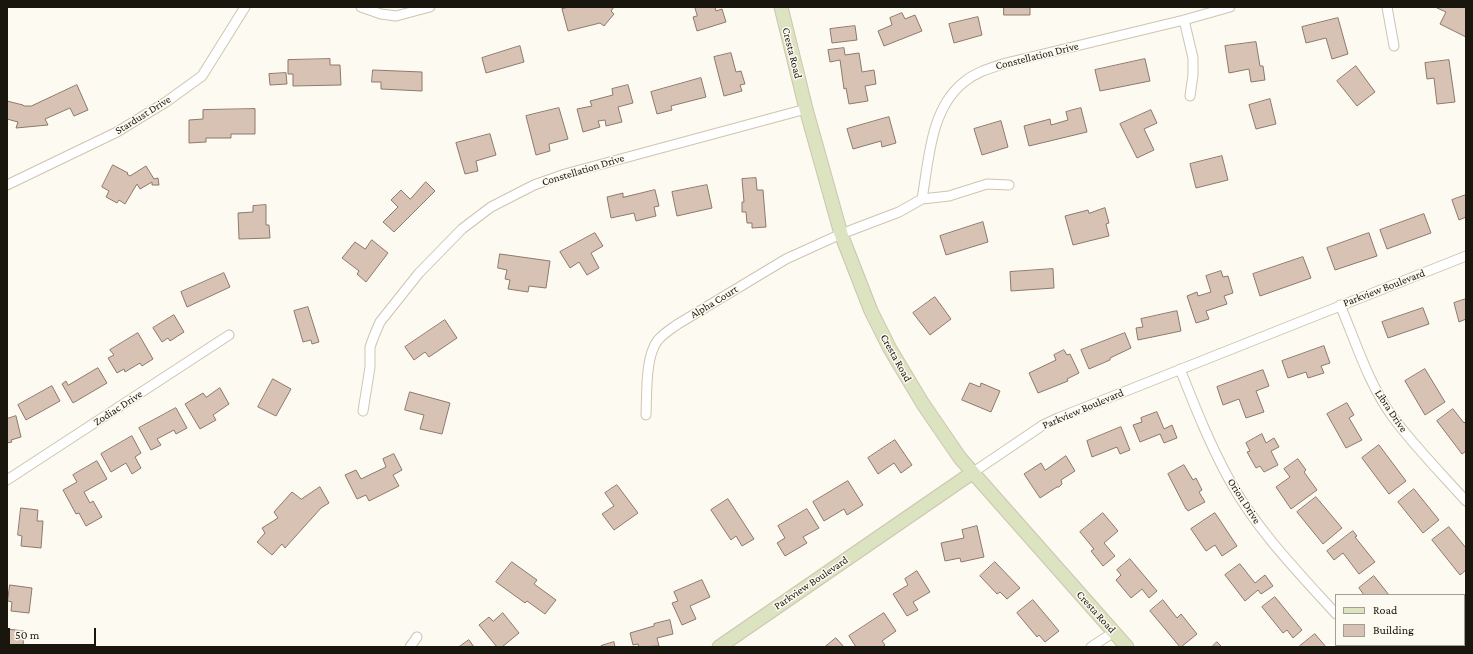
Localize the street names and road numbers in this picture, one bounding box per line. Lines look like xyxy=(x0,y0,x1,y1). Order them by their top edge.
street label: Cresta Road xyxy=(779,26,805,80)
street label: Constellation Drive xyxy=(994,39,1080,73)
street label: Stardust Drive xyxy=(113,93,173,137)
street label: Constellation Drive xyxy=(540,151,626,189)
street label: Parkview Boulevard xyxy=(1341,266,1427,310)
street label: Alpha Court xyxy=(688,283,740,321)
street label: Cresta Road xyxy=(878,332,914,384)
street label: Parkview Boulevard xyxy=(1040,386,1126,432)
street label: Zodiac Drive xyxy=(91,387,145,429)
street label: Libra Drive xyxy=(1372,387,1410,435)
street label: Orion Drive xyxy=(1224,476,1264,526)
street label: Parkview Boulevard xyxy=(771,553,851,613)
street label: Cresta Road xyxy=(1074,588,1118,636)

